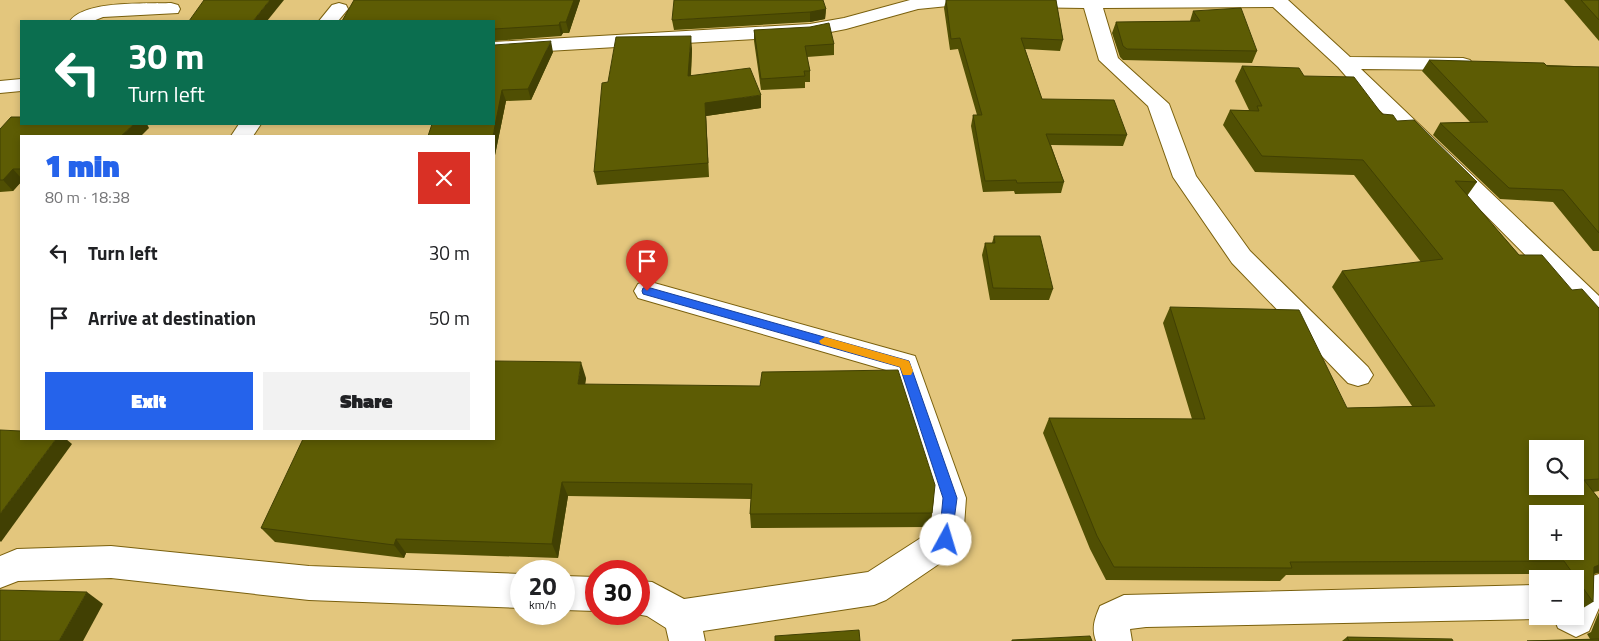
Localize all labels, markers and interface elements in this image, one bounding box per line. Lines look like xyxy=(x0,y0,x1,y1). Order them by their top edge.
text: 30 m xyxy=(128,29,204,83)
icon: left xyxy=(45,40,110,105)
text: Turn left xyxy=(128,77,205,111)
text: 1 min xyxy=(45,143,120,189)
button: close xyxy=(418,152,470,204)
text: 80 m · 18:38 xyxy=(45,185,130,209)
text: Turn left xyxy=(88,238,158,267)
text: 30 m xyxy=(429,238,470,267)
icon: left xyxy=(45,239,73,267)
pin xyxy=(626,240,668,291)
icon: arrive xyxy=(633,247,661,275)
text: Arrive at destination xyxy=(88,303,256,332)
text: 50 m xyxy=(429,303,470,332)
icon: arrive xyxy=(45,304,73,332)
button: Exit xyxy=(45,372,253,430)
button: Share xyxy=(263,372,470,430)
map controls xyxy=(1529,440,1584,625)
button: search xyxy=(1529,440,1584,495)
button: + xyxy=(1529,505,1584,560)
position arrow xyxy=(919,513,971,565)
speed limit sign: 30 xyxy=(585,560,650,625)
text: 20 xyxy=(528,567,557,605)
button: − xyxy=(1529,570,1584,625)
text: km/h xyxy=(529,595,556,614)

